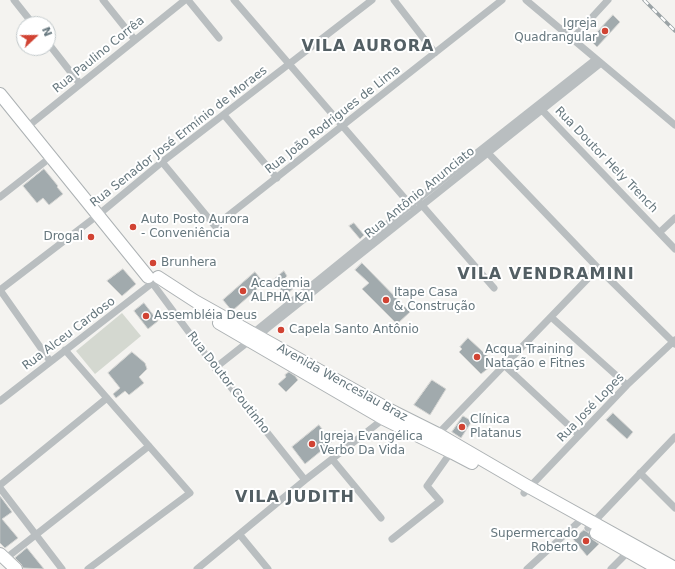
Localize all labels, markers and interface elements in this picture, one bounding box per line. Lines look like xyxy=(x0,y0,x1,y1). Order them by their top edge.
street label: Rua Paulino Corrêa xyxy=(50,14,148,96)
north arrow xyxy=(16,16,56,56)
place label: Igreja Quadrangular xyxy=(514,17,597,45)
text: N xyxy=(39,25,54,38)
marker: Igreja Quadrangular xyxy=(600,26,610,36)
district label: VILA AURORA xyxy=(302,37,434,57)
street label: Rua Senador José Ermínio de Moraes xyxy=(88,63,270,211)
street label: Rua João Rodrigues de Lima xyxy=(263,63,403,177)
street label: Rua Doutor Hely Trench xyxy=(552,104,660,216)
street label: Rua Antônio Anunciato xyxy=(362,144,478,242)
place label: Auto Posto Aurora - Conveniência xyxy=(141,213,249,241)
marker: Auto Posto Aurora - Conveniência xyxy=(128,222,138,232)
place label: Drogal xyxy=(43,230,83,244)
marker: Drogal xyxy=(86,232,96,242)
place label: Brunhera xyxy=(161,256,217,270)
marker: Brunhera xyxy=(148,258,158,268)
district label: VILA VENDRAMINI xyxy=(457,265,635,285)
place label: Academia ALPHA KAI xyxy=(251,277,314,305)
marker: Academia ALPHA KAI xyxy=(238,286,248,296)
place label: Itape Casa & Construção xyxy=(394,286,475,314)
street label: Rua Alceu Cardoso xyxy=(20,294,118,374)
marker: Itape Casa & Construção xyxy=(381,295,391,305)
place label: Assembléia Deus xyxy=(154,309,257,323)
marker: Assembléia Deus xyxy=(141,311,151,321)
place label: Capela Santo Antônio xyxy=(289,323,419,337)
marker: Capela Santo Antônio xyxy=(276,325,286,335)
street label: Rua Doutor Coutinho xyxy=(184,329,272,437)
street label: Avenida Wenceslau Braz xyxy=(274,341,410,425)
place label: Acqua Training Natação e Fitnes xyxy=(485,343,585,371)
marker: Acqua Training Natação e Fitnes xyxy=(472,352,482,362)
street label: Rua José Lopes xyxy=(555,371,627,445)
place label: Clínica Platanus xyxy=(470,413,521,441)
marker: Clínica Platanus xyxy=(457,422,467,432)
place label: Igreja Evangélica Verbo Da Vida xyxy=(320,430,423,458)
marker: Igreja Evangélica Verbo Da Vida xyxy=(307,439,317,449)
district label: VILA JUDITH xyxy=(235,488,355,508)
place label: Supermercado Roberto xyxy=(490,527,578,555)
marker: Supermercado Roberto xyxy=(581,536,591,546)

